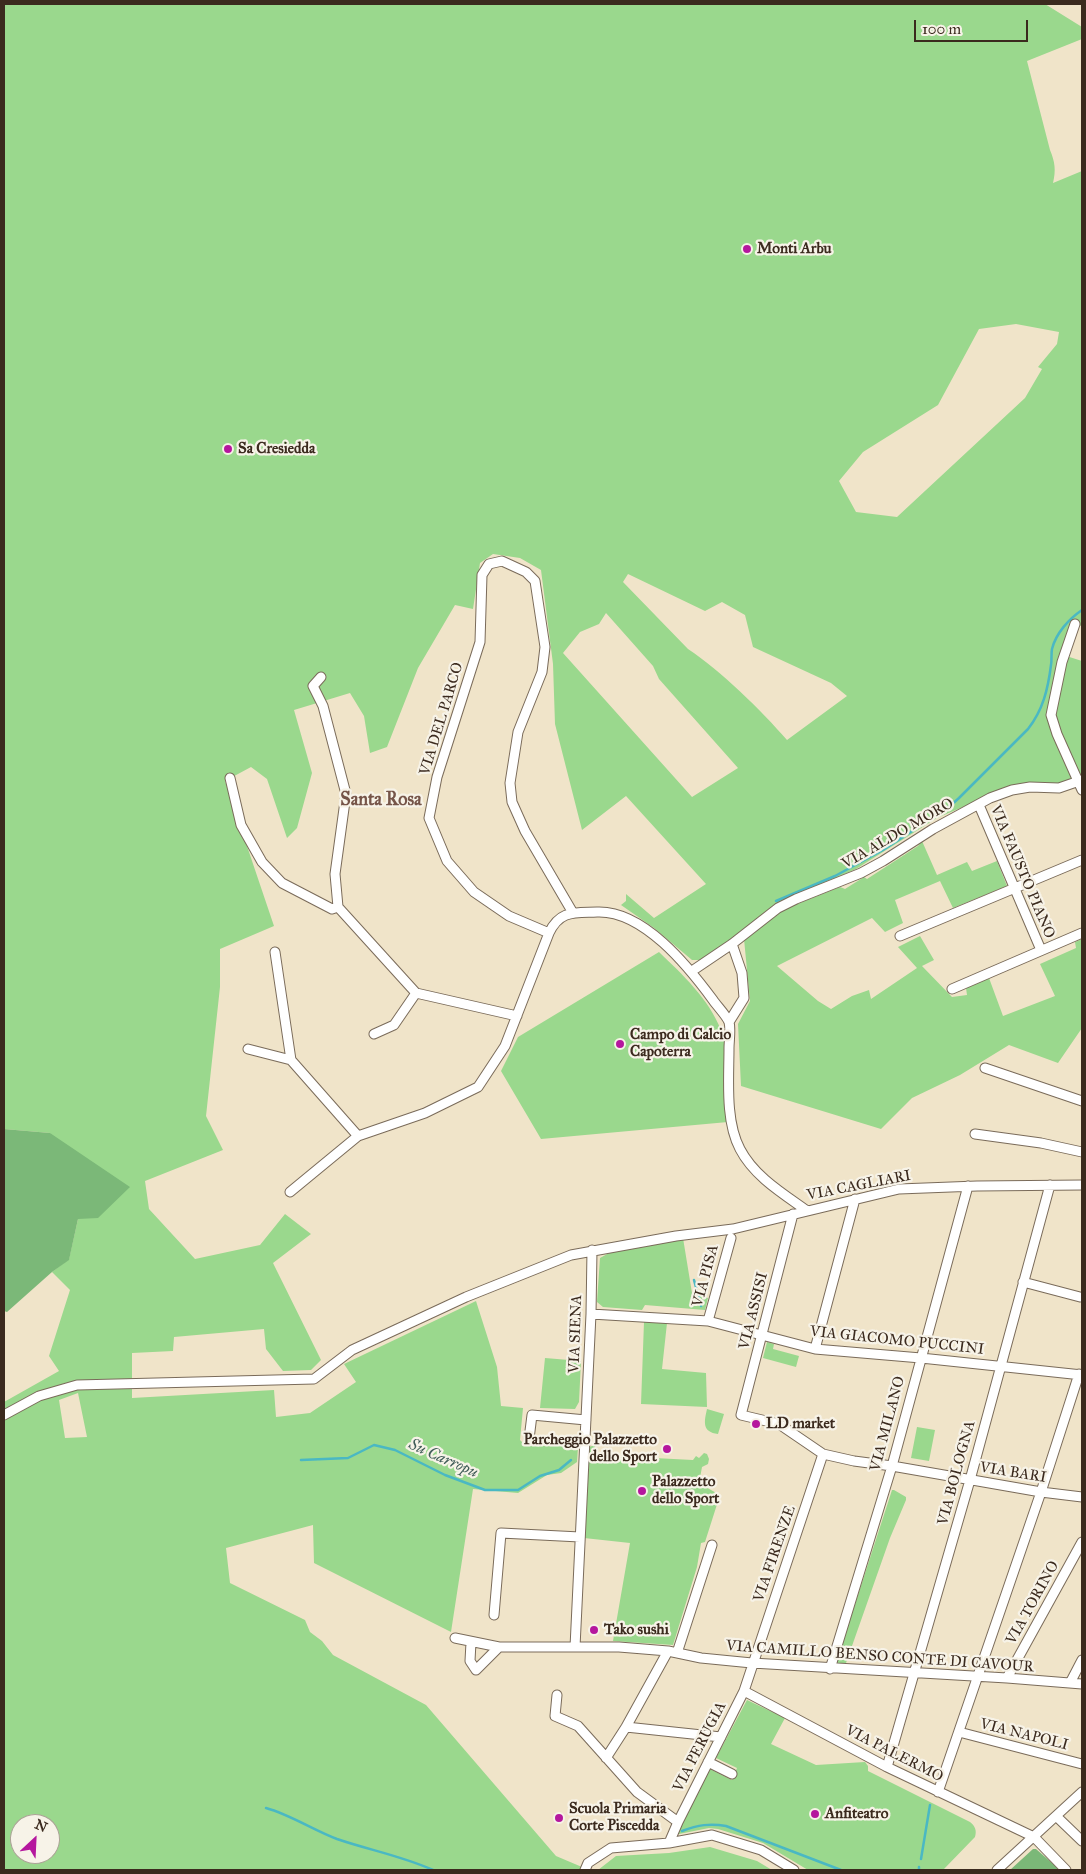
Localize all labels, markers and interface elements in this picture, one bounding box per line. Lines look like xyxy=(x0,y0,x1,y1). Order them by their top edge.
scale bar xyxy=(916,10,1030,42)
text: 100 m xyxy=(922,20,961,38)
place label: Monti Arbu xyxy=(757,240,832,258)
marker: Monti Arbu xyxy=(741,243,753,255)
place label: Sa Cresiedda xyxy=(238,440,315,458)
marker: Sa Cresiedda xyxy=(222,443,234,455)
street label: VIA DEL PARCO xyxy=(416,660,468,778)
district label: Santa Rosa xyxy=(340,790,422,812)
street label: VIA ALDO MORO xyxy=(839,795,957,873)
street label: VIA FAUSTO PIANO xyxy=(986,803,1058,941)
place label: Campo di Calcio Capoterra xyxy=(630,1026,731,1061)
marker: Campo di Calcio Capoterra xyxy=(614,1038,626,1050)
street label: VIA CAGLIARI xyxy=(805,1167,913,1205)
street label: VIA PISA xyxy=(689,1243,723,1309)
street label: VIA ASSISI xyxy=(736,1270,772,1352)
street label: VIA SIENA xyxy=(566,1294,586,1374)
street label: VIA GIACOMO PUCCINI xyxy=(809,1323,985,1359)
street label: VIA MILANO xyxy=(867,1374,909,1474)
place label: LD market xyxy=(766,1415,835,1433)
marker: LD market xyxy=(750,1418,762,1430)
street label: VIA BOLOGNA xyxy=(934,1419,980,1527)
place label: Parcheggio Palazzetto dello Sport xyxy=(524,1431,657,1466)
water label: Su Carropu xyxy=(405,1435,481,1483)
marker: Parcheggio Palazzetto dello Sport xyxy=(661,1443,673,1455)
street label: VIA BARI xyxy=(978,1459,1048,1487)
place label: Palazzetto dello Sport xyxy=(652,1473,719,1508)
marker: Palazzetto dello Sport xyxy=(636,1485,648,1497)
street label: VIA FIRENZE xyxy=(750,1504,800,1604)
street label: VIA TORINO xyxy=(1003,1558,1063,1648)
place label: Tako sushi xyxy=(604,1621,669,1639)
marker: Tako sushi xyxy=(588,1624,600,1636)
street label: VIA CAMILLO BENSO CONTE DI CAVOUR xyxy=(726,1637,1034,1677)
street label: VIA PERUGIA xyxy=(670,1699,730,1795)
street label: VIA NAPOLI xyxy=(978,1715,1070,1755)
street label: VIA PALERMO xyxy=(842,1722,946,1786)
place label: Scuola Primaria Corte Piscedda xyxy=(569,1800,666,1835)
place label: Anfiteatro xyxy=(825,1805,888,1823)
marker: Anfiteatro xyxy=(809,1808,821,1820)
marker: Scuola Primaria Corte Piscedda xyxy=(553,1812,565,1824)
north arrow xyxy=(10,1814,60,1864)
text: N xyxy=(32,1816,50,1836)

